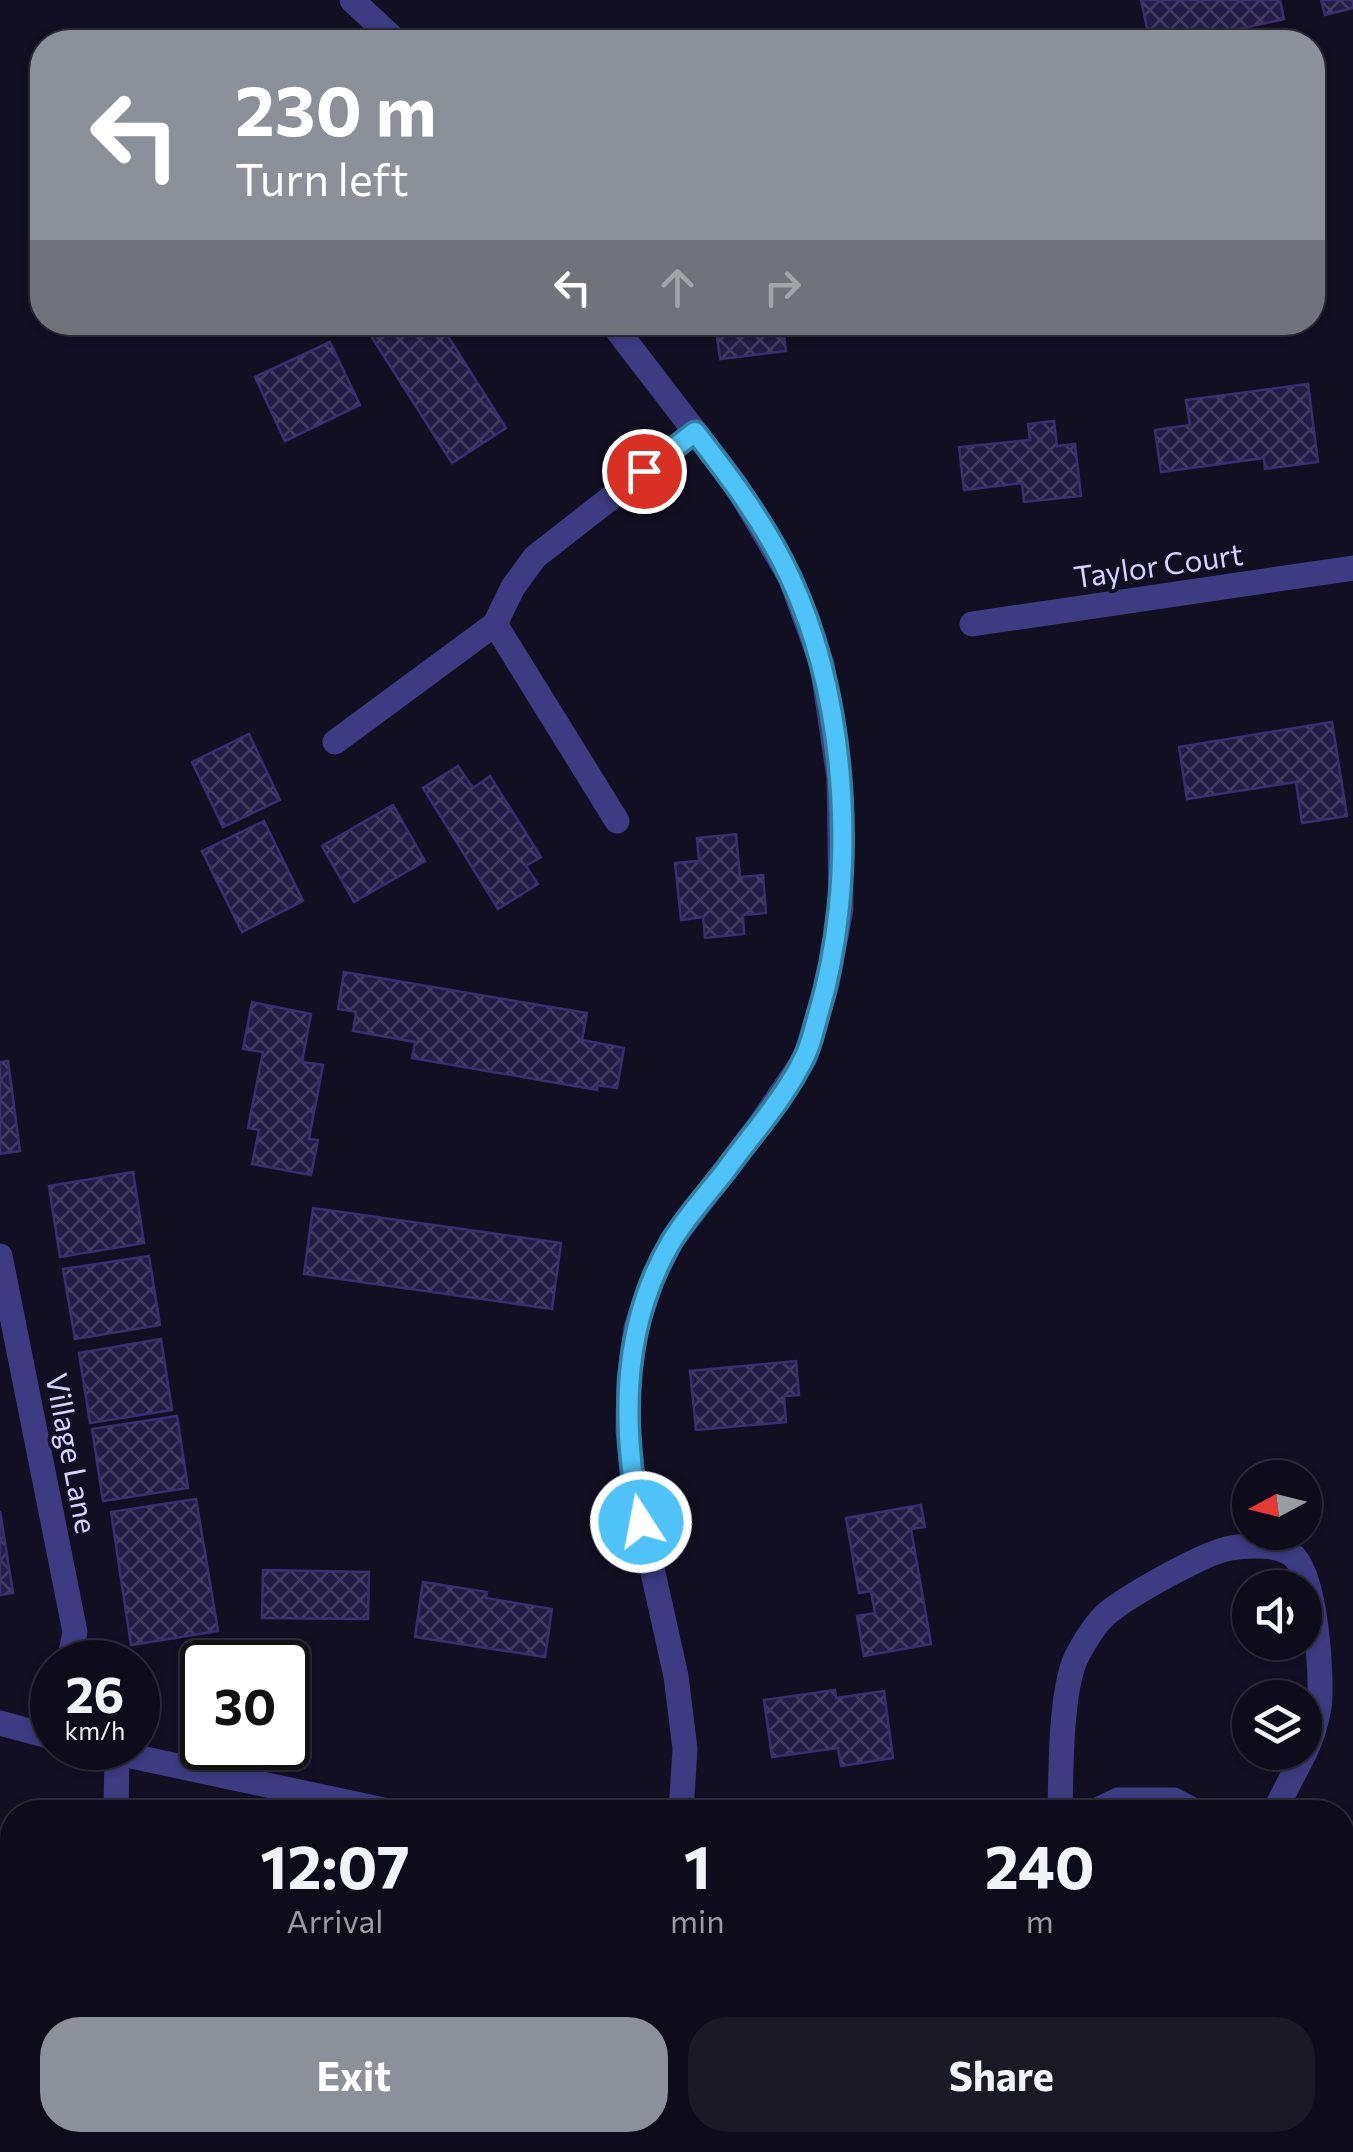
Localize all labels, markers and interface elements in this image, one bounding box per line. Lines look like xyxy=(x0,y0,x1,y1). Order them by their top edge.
text: 230 m xyxy=(235,65,437,150)
icon: left xyxy=(70,70,200,200)
text: Turn left xyxy=(235,150,409,205)
icon: left xyxy=(545,260,600,315)
icon: ahead xyxy=(650,260,705,315)
icon: right xyxy=(755,260,810,315)
pin xyxy=(602,429,687,514)
icon: arrive xyxy=(617,444,672,499)
street label: Taylor Court xyxy=(1071,534,1245,594)
street label: Village Lane xyxy=(39,1370,107,1536)
north arrow xyxy=(1232,1460,1322,1550)
map controls xyxy=(1232,1460,1322,1770)
position arrow xyxy=(589,1470,693,1574)
button: sound xyxy=(1232,1570,1322,1660)
speed limit sign: 30 xyxy=(180,1640,310,1770)
text: 26 xyxy=(65,1662,124,1723)
button: layers xyxy=(1232,1680,1322,1770)
text: km/h xyxy=(65,1715,125,1745)
text: 12:07 xyxy=(260,1828,410,1901)
text: 1 xyxy=(684,1828,711,1901)
text: 240 xyxy=(985,1828,1095,1901)
text: Arrival xyxy=(287,1900,383,1940)
text: min xyxy=(670,1900,724,1940)
text: m xyxy=(1026,1900,1054,1940)
button: Exit xyxy=(40,2017,668,2132)
button: Share xyxy=(688,2017,1315,2132)

